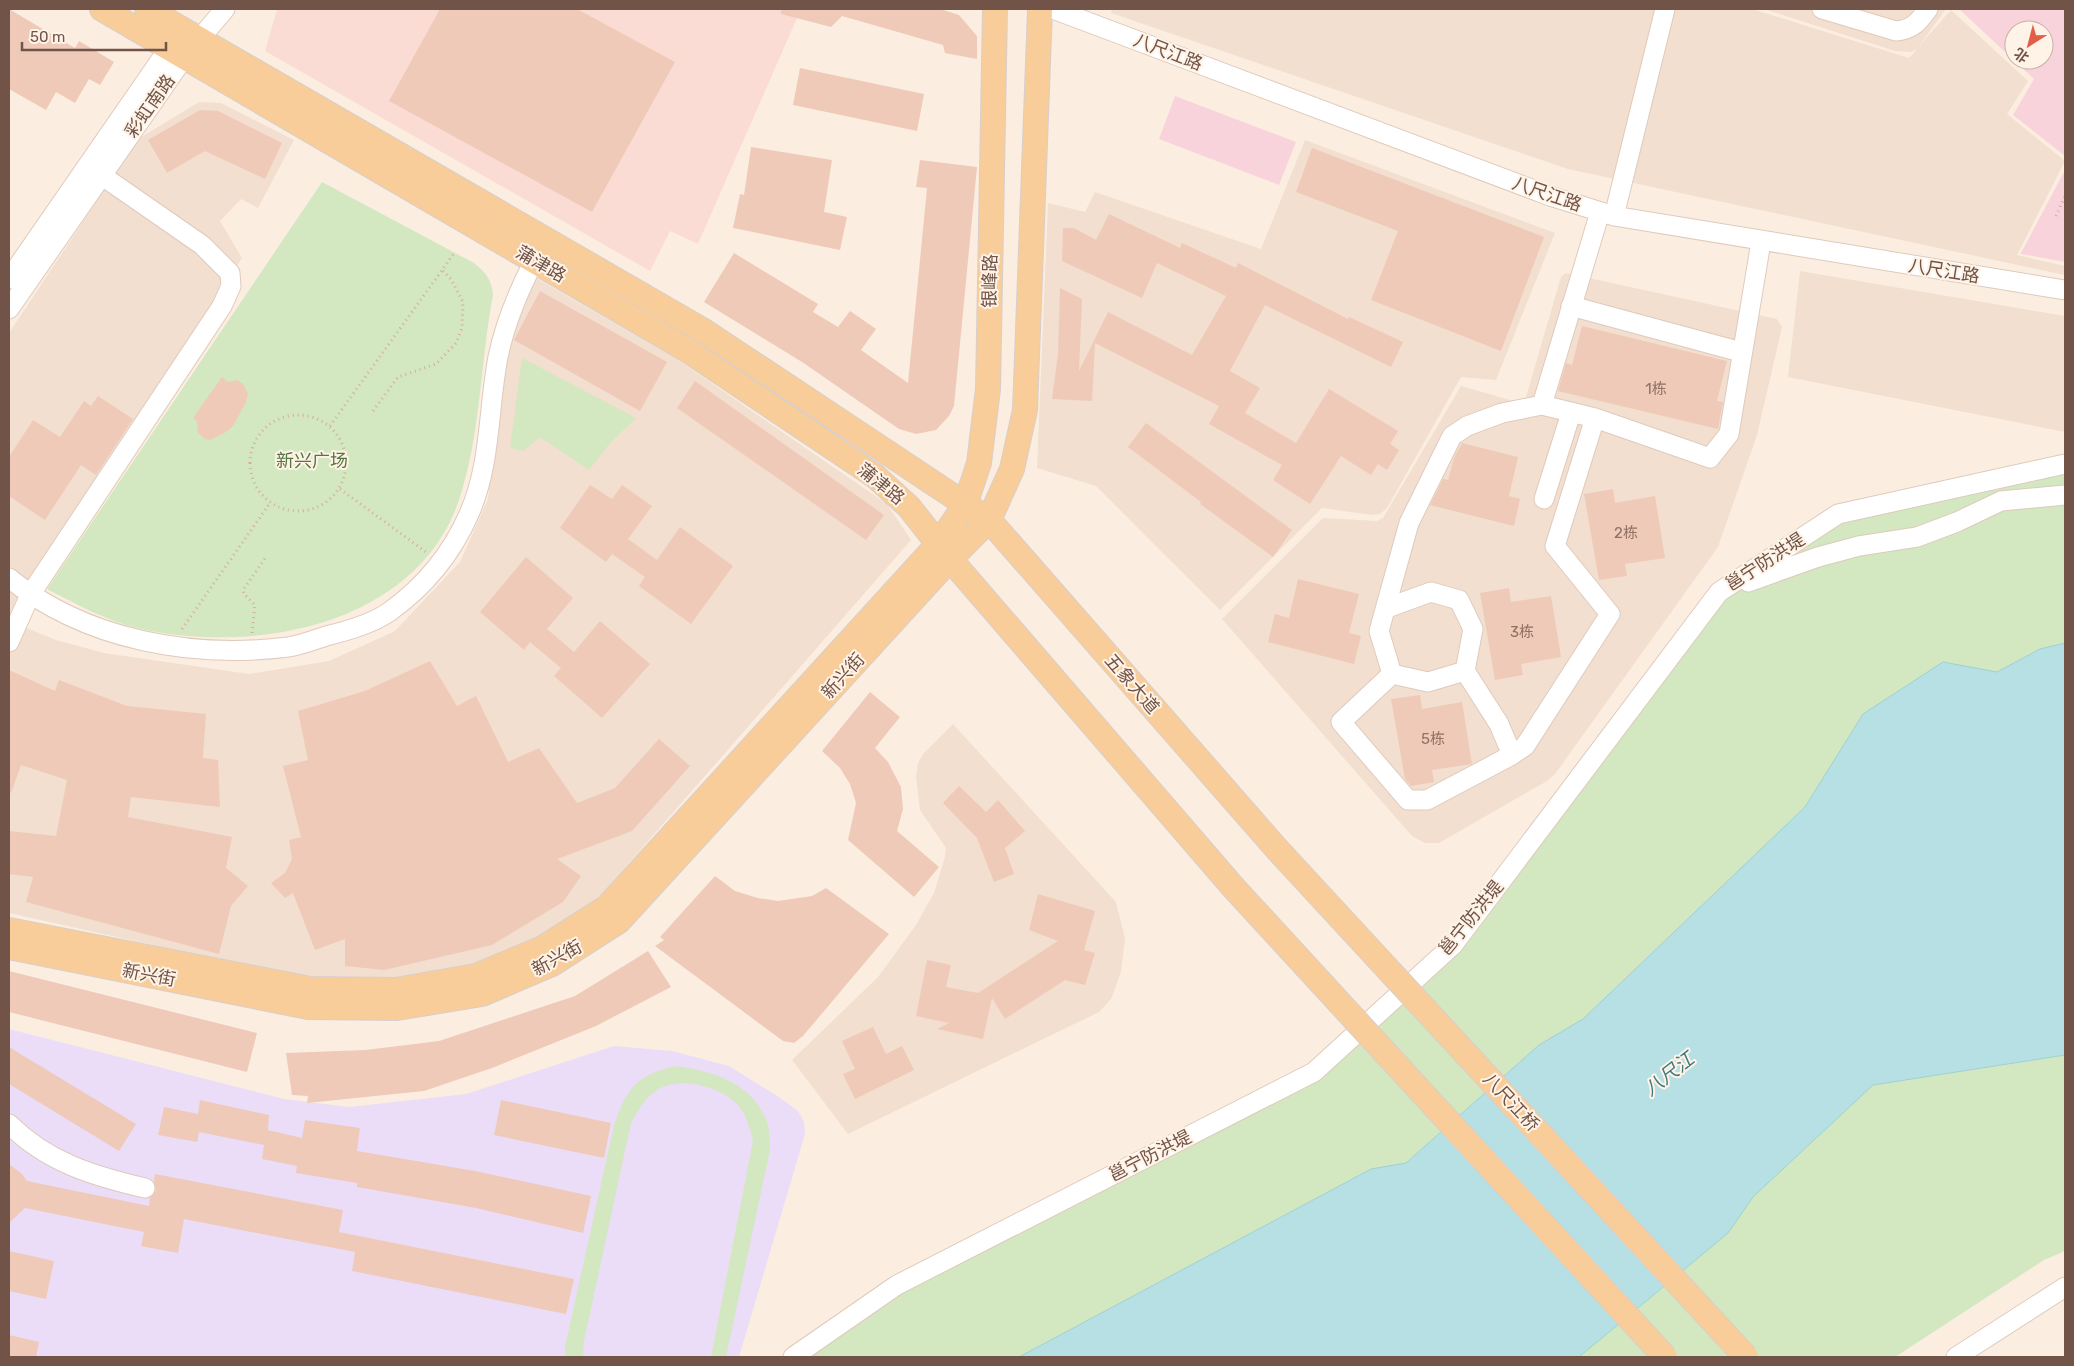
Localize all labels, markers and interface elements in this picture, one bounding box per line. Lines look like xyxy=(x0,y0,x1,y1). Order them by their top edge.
scale bar xyxy=(22,20,166,52)
north arrow xyxy=(2004,20,2054,70)
text: 50 m xyxy=(30,28,65,46)
street label: 八尺江路 xyxy=(1130,29,1206,75)
text: 北 xyxy=(2011,44,2032,66)
street label: 彩虹南路 xyxy=(120,70,180,142)
street label: 八尺江路 xyxy=(1509,172,1585,216)
street label: 蒲津路 xyxy=(512,241,570,287)
street label: 银峰路 xyxy=(979,254,1001,308)
street label: 八尺江路 xyxy=(1907,255,1981,287)
house number: 1栋 xyxy=(1645,380,1667,398)
park label: 新兴广场 xyxy=(276,450,348,472)
street label: 蒲津路 xyxy=(853,458,909,510)
house number: 2栋 xyxy=(1614,524,1638,542)
street label: 邕宁防洪堤 xyxy=(1721,528,1809,596)
house number: 3栋 xyxy=(1510,623,1534,641)
street label: 新兴街 xyxy=(817,649,869,703)
street label: 五象大道 xyxy=(1100,650,1164,718)
house number: 5栋 xyxy=(1421,730,1445,748)
street label: 邕宁防洪堤 xyxy=(1434,876,1508,960)
street label: 新兴街 xyxy=(528,935,586,981)
street label: 新兴街 xyxy=(120,959,178,991)
water label: 八尺江 xyxy=(1639,1046,1700,1101)
street label: 八尺江桥 xyxy=(1478,1068,1544,1136)
street label: 邕宁防洪堤 xyxy=(1105,1126,1195,1186)

